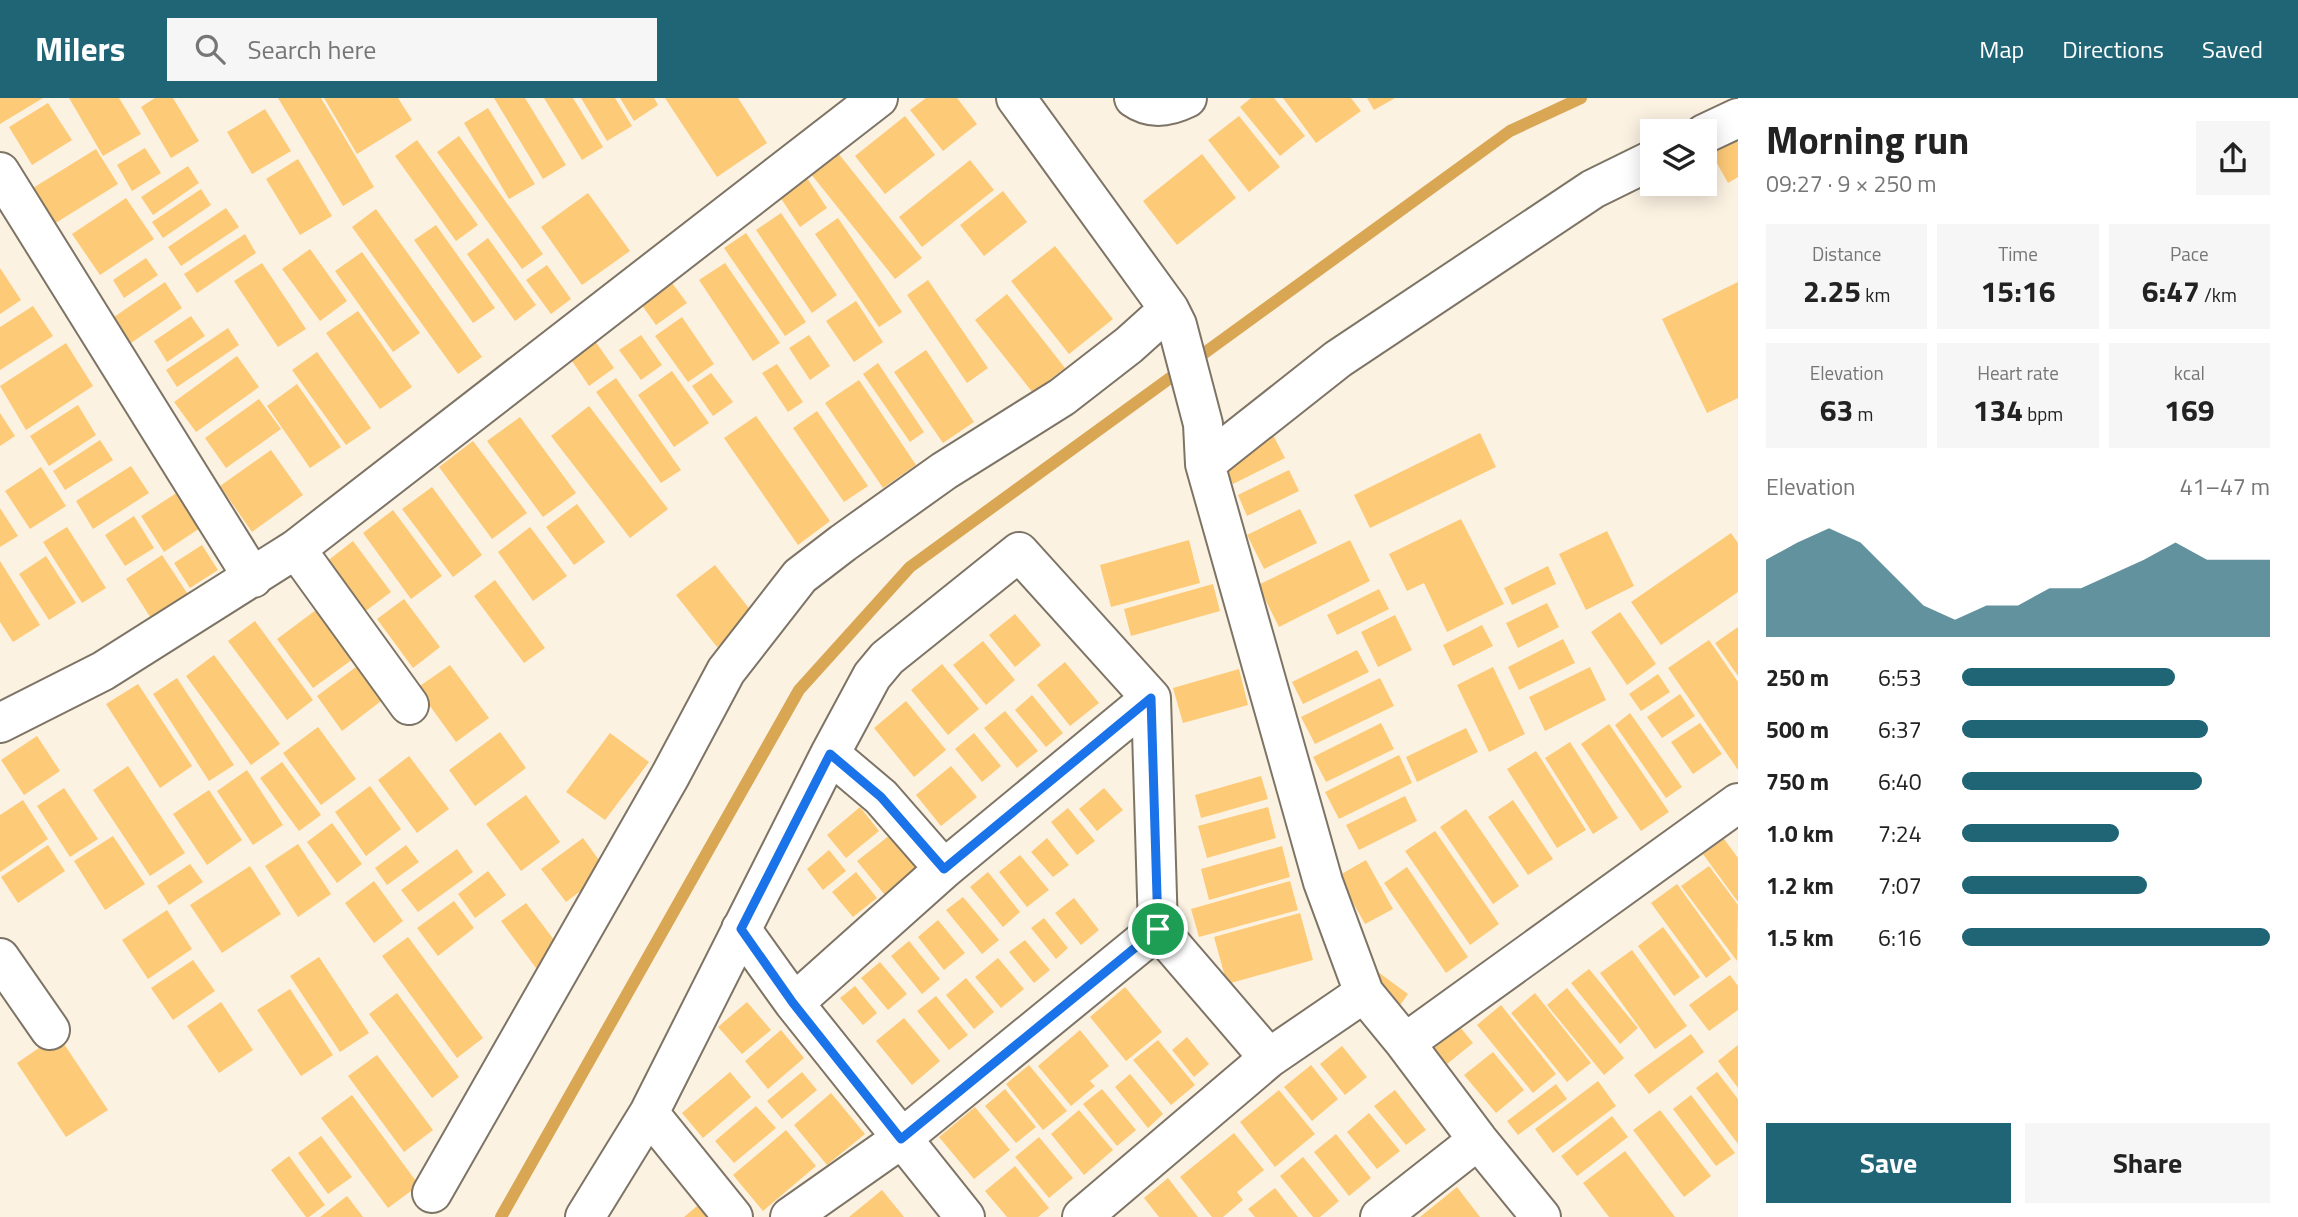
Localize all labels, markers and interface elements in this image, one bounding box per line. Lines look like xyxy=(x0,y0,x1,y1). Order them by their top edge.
search box xyxy=(167,18,657,81)
text: Milers xyxy=(35,24,125,74)
icon: search xyxy=(191,30,229,68)
text: Search here xyxy=(247,30,376,69)
text: Map xyxy=(1979,31,2024,67)
text: Directions xyxy=(2062,31,2164,67)
text: Saved xyxy=(2202,31,2263,67)
text: Morning run xyxy=(1766,111,1969,169)
map controls xyxy=(1640,119,1717,196)
button: layers xyxy=(1640,119,1717,196)
button: share xyxy=(2196,121,2270,195)
text: 09:27 · 9 × 250 m xyxy=(1766,166,1936,201)
text: Distance xyxy=(1812,239,1881,268)
text: Time xyxy=(1998,239,2038,268)
text: Pace xyxy=(2170,239,2209,268)
text: 2.25 xyxy=(1803,268,1861,314)
text: 15:16 xyxy=(1981,268,2055,314)
text: 6:47 xyxy=(2142,268,2200,314)
text: km xyxy=(1861,280,1890,309)
text: /km xyxy=(2200,280,2237,309)
text: Elevation xyxy=(1810,358,1884,387)
text: Heart rate xyxy=(1977,358,2059,387)
text: kcal xyxy=(2174,358,2205,387)
text: 63 xyxy=(1820,387,1853,433)
text: 134 xyxy=(1973,387,2023,433)
text: 169 xyxy=(2164,387,2215,433)
text: m xyxy=(1853,399,1874,428)
text: bpm xyxy=(2023,399,2063,428)
text: Elevation xyxy=(1766,469,1855,504)
text: 41–47 m xyxy=(2180,469,2270,504)
text: 250 m xyxy=(1766,660,1829,695)
text: 6:53 xyxy=(1878,660,1922,695)
text: 500 m xyxy=(1766,712,1829,747)
text: 6:37 xyxy=(1878,712,1922,747)
text: 750 m xyxy=(1766,764,1829,799)
text: 6:40 xyxy=(1878,764,1922,799)
text: 1.0 km xyxy=(1766,816,1834,851)
text: 7:24 xyxy=(1878,816,1922,851)
text: 1.2 km xyxy=(1766,868,1834,903)
text: 7:07 xyxy=(1878,868,1922,903)
pin xyxy=(1128,899,1188,959)
icon: arrive xyxy=(1139,910,1177,948)
text: 1.5 km xyxy=(1766,920,1834,955)
text: 6:16 xyxy=(1878,920,1922,955)
button: Save xyxy=(1766,1123,2011,1203)
button: Share xyxy=(2025,1123,2270,1203)

